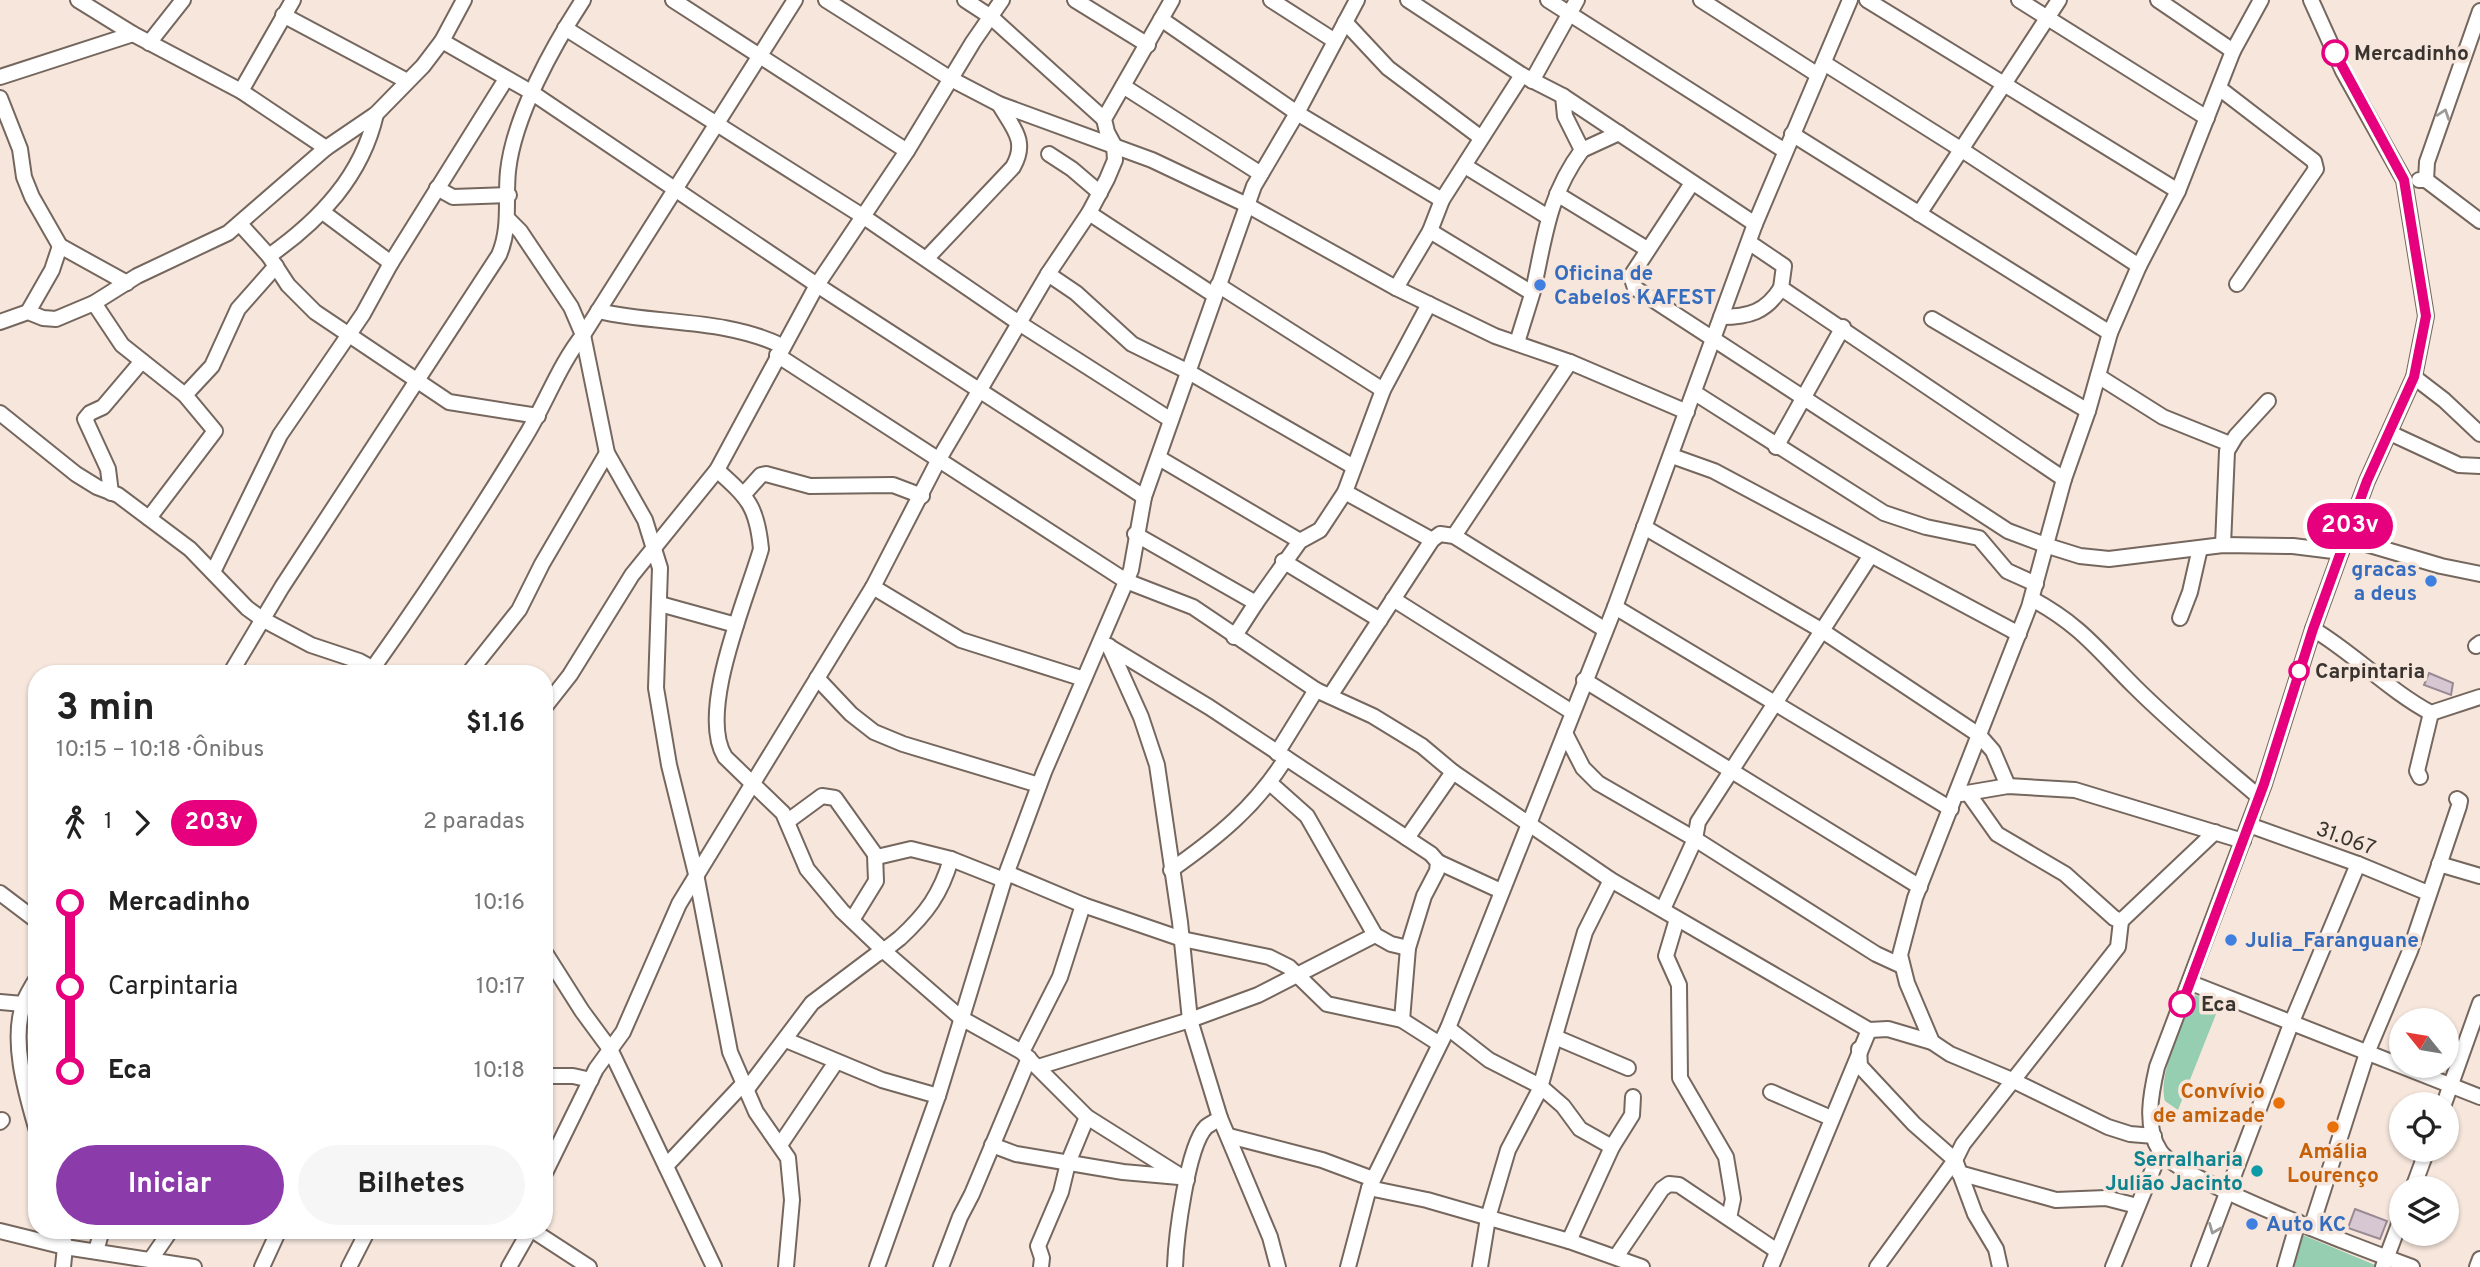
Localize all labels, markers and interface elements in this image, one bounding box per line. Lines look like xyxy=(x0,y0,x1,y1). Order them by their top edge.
marker: Mercadinho xyxy=(2322,40,2348,66)
place label: Mercadinho xyxy=(2354,41,2469,68)
one-way arrow xyxy=(2436,109,2450,121)
place label: Oficina de Cabelos KAFEST xyxy=(1554,261,1716,312)
marker: Oficina de Cabelos KAFEST xyxy=(1532,277,1548,293)
line badge: 203v xyxy=(2301,503,2399,549)
text: 203v xyxy=(2321,511,2379,541)
place label: gracas a deus xyxy=(2351,557,2417,608)
marker: gracas a deus xyxy=(2423,573,2439,589)
place label: Carpintaria xyxy=(2315,659,2425,686)
marker: Carpintaria xyxy=(2289,661,2309,681)
text: 3 min xyxy=(56,685,155,734)
text: $1.16 xyxy=(466,708,525,741)
text: 10:15 – 10:18 · Ônibus xyxy=(56,736,264,765)
icon: walk xyxy=(56,804,94,842)
icon: forward xyxy=(123,804,161,842)
text: 1 xyxy=(104,808,113,837)
text: 203v xyxy=(185,808,243,838)
text: 2 paradas xyxy=(423,808,525,837)
street label: 31.067 xyxy=(2312,816,2379,863)
text: Mercadinho xyxy=(108,887,250,920)
text: 10:16 xyxy=(474,889,525,918)
place label: Julia_Faranguane xyxy=(2245,928,2419,955)
marker: Julia_Faranguane xyxy=(2223,932,2239,948)
text: Carpintaria xyxy=(108,971,238,1004)
text: 10:17 xyxy=(476,973,525,1002)
marker: Eca xyxy=(2169,991,2195,1017)
place label: Eca xyxy=(2201,992,2236,1019)
north arrow xyxy=(2389,1008,2459,1078)
map controls xyxy=(2389,1008,2459,1246)
text: Eca xyxy=(108,1055,152,1088)
text: 10:18 xyxy=(474,1057,525,1086)
place label: Convívio de amizade xyxy=(2153,1079,2265,1130)
button: locate xyxy=(2389,1092,2459,1162)
marker: Convívio de amizade xyxy=(2271,1095,2287,1111)
marker: Amália Lourenço xyxy=(2325,1119,2341,1135)
place label: Amália Lourenço xyxy=(2287,1139,2379,1190)
button: Iniciar xyxy=(56,1145,284,1225)
button: Bilhetes xyxy=(298,1145,525,1225)
place label: Serralharia Julião Jacinto xyxy=(2105,1147,2243,1198)
marker: Serralharia Julião Jacinto xyxy=(2249,1163,2265,1179)
button: layers xyxy=(2389,1176,2459,1246)
place label: Auto KC xyxy=(2266,1212,2346,1239)
marker: Auto KC xyxy=(2244,1216,2260,1232)
one-way arrow xyxy=(2209,1223,2223,1235)

